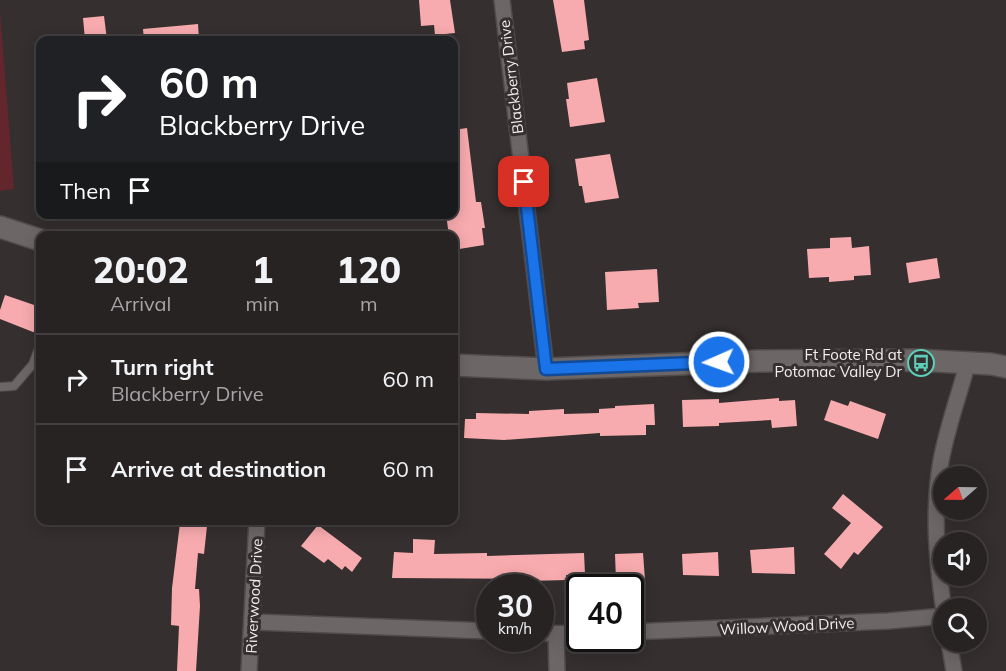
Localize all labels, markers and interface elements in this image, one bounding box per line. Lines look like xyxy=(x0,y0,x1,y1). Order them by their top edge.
street label: Blackberry Drive xyxy=(495,19,527,135)
text: 60 m xyxy=(159,56,259,109)
icon: right xyxy=(60,60,138,138)
text: Blackberry Drive xyxy=(159,108,365,142)
pin xyxy=(498,156,549,207)
icon: arrive xyxy=(507,165,540,198)
icon: arrive xyxy=(123,174,156,207)
text: Then xyxy=(60,177,111,205)
text: 20:02 xyxy=(93,247,189,292)
text: 1 xyxy=(252,247,273,292)
text: 120 xyxy=(336,247,401,292)
text: Arrival xyxy=(110,291,171,316)
text: min xyxy=(245,291,280,316)
text: m xyxy=(360,291,378,316)
position arrow xyxy=(687,330,751,394)
place label: Ft Foote Rd at Potomac Valley Dr xyxy=(774,345,903,381)
bus stop icon: Ft Foote Rd at Potomac Valley Dr xyxy=(906,348,936,378)
text: Turn right xyxy=(111,353,214,381)
icon: right xyxy=(60,363,93,396)
text: 60 m xyxy=(383,365,434,393)
text: Blackberry Drive xyxy=(111,381,264,406)
icon: arrive xyxy=(60,453,93,486)
text: Arrive at destination xyxy=(111,455,326,483)
text: 60 m xyxy=(383,455,434,483)
north arrow xyxy=(933,466,987,520)
map controls xyxy=(933,466,987,652)
button: sound xyxy=(933,532,987,586)
street label: Riverwood Drive xyxy=(242,538,266,654)
speed limit sign: 40 xyxy=(566,574,644,652)
text: 30 xyxy=(497,587,533,625)
button: search xyxy=(933,598,987,652)
street label: Willow Wood Drive xyxy=(719,613,855,639)
text: km/h xyxy=(498,619,532,638)

